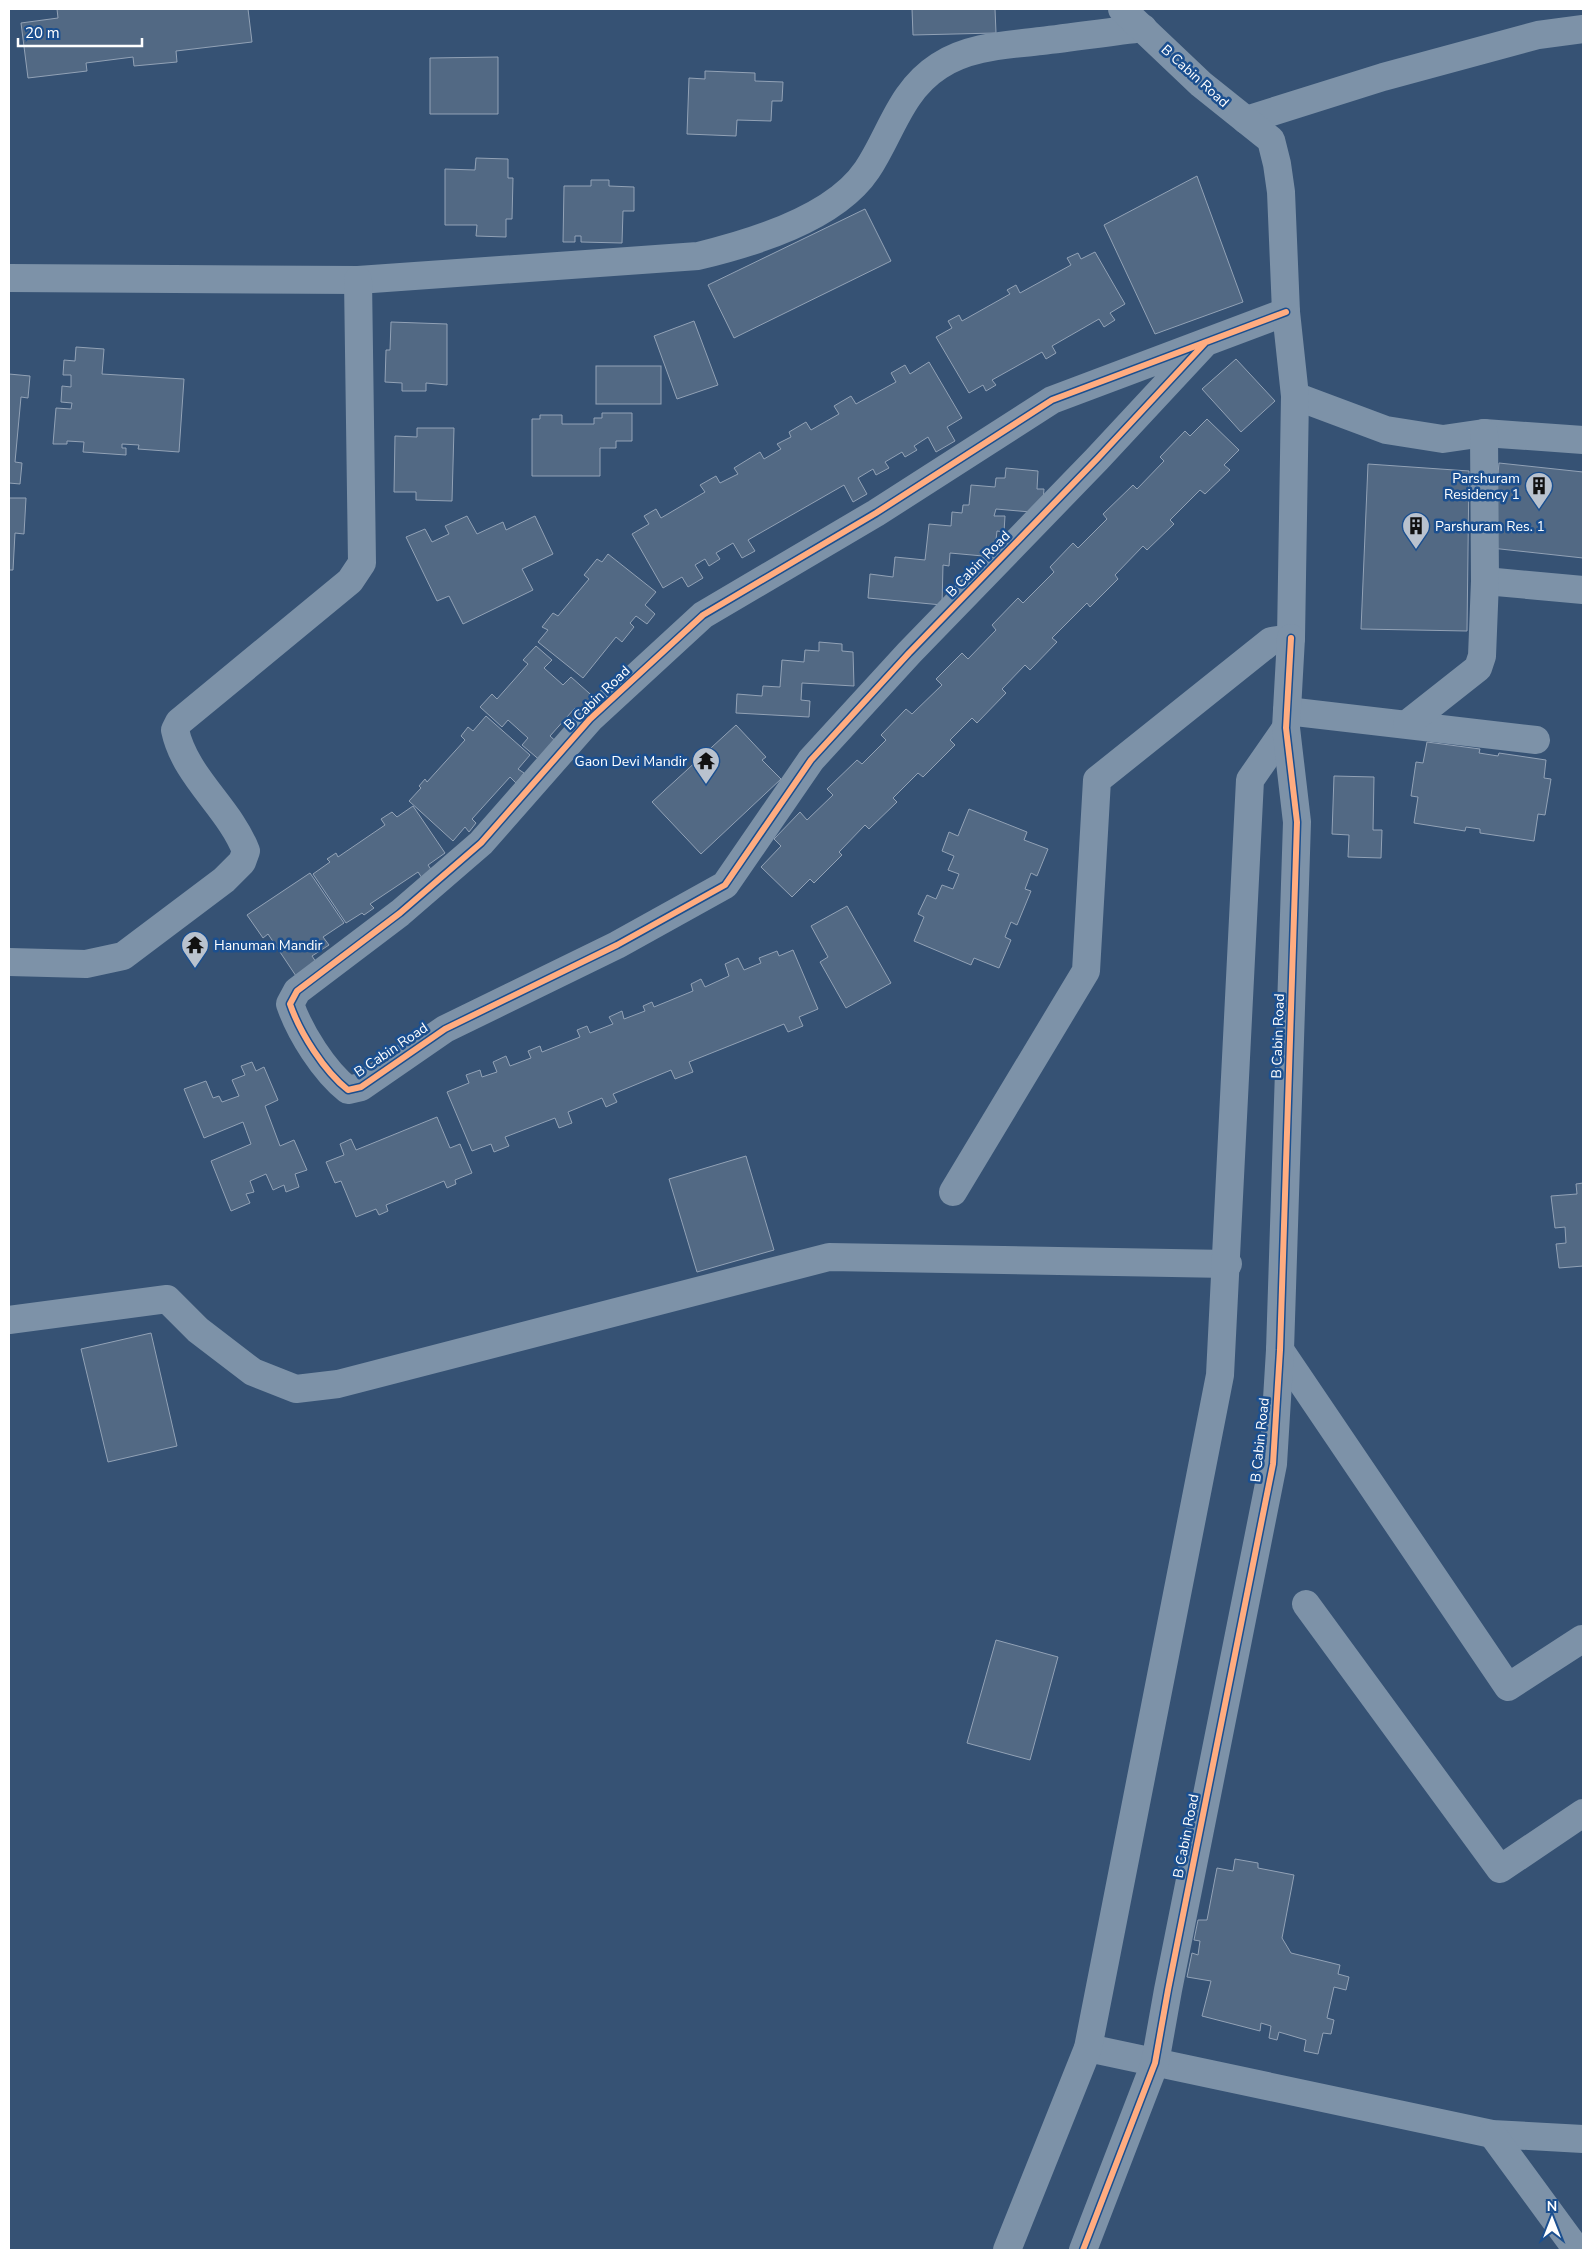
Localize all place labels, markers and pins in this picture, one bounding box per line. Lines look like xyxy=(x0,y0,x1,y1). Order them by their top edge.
place label: Parshuram Residency 1 xyxy=(1444,469,1520,504)
building icon: Parshuram Residency 1 xyxy=(1524,471,1554,510)
building icon: Parshuram Res. 1 xyxy=(1401,511,1431,550)
place label: Parshuram Res. 1 xyxy=(1435,517,1545,536)
temple icon: Gaon Devi Mandir xyxy=(691,746,721,785)
place label: Gaon Devi Mandir xyxy=(575,752,687,771)
temple icon: Hanuman Mandir xyxy=(180,930,210,969)
place label: Hanuman Mandir xyxy=(214,936,323,955)

